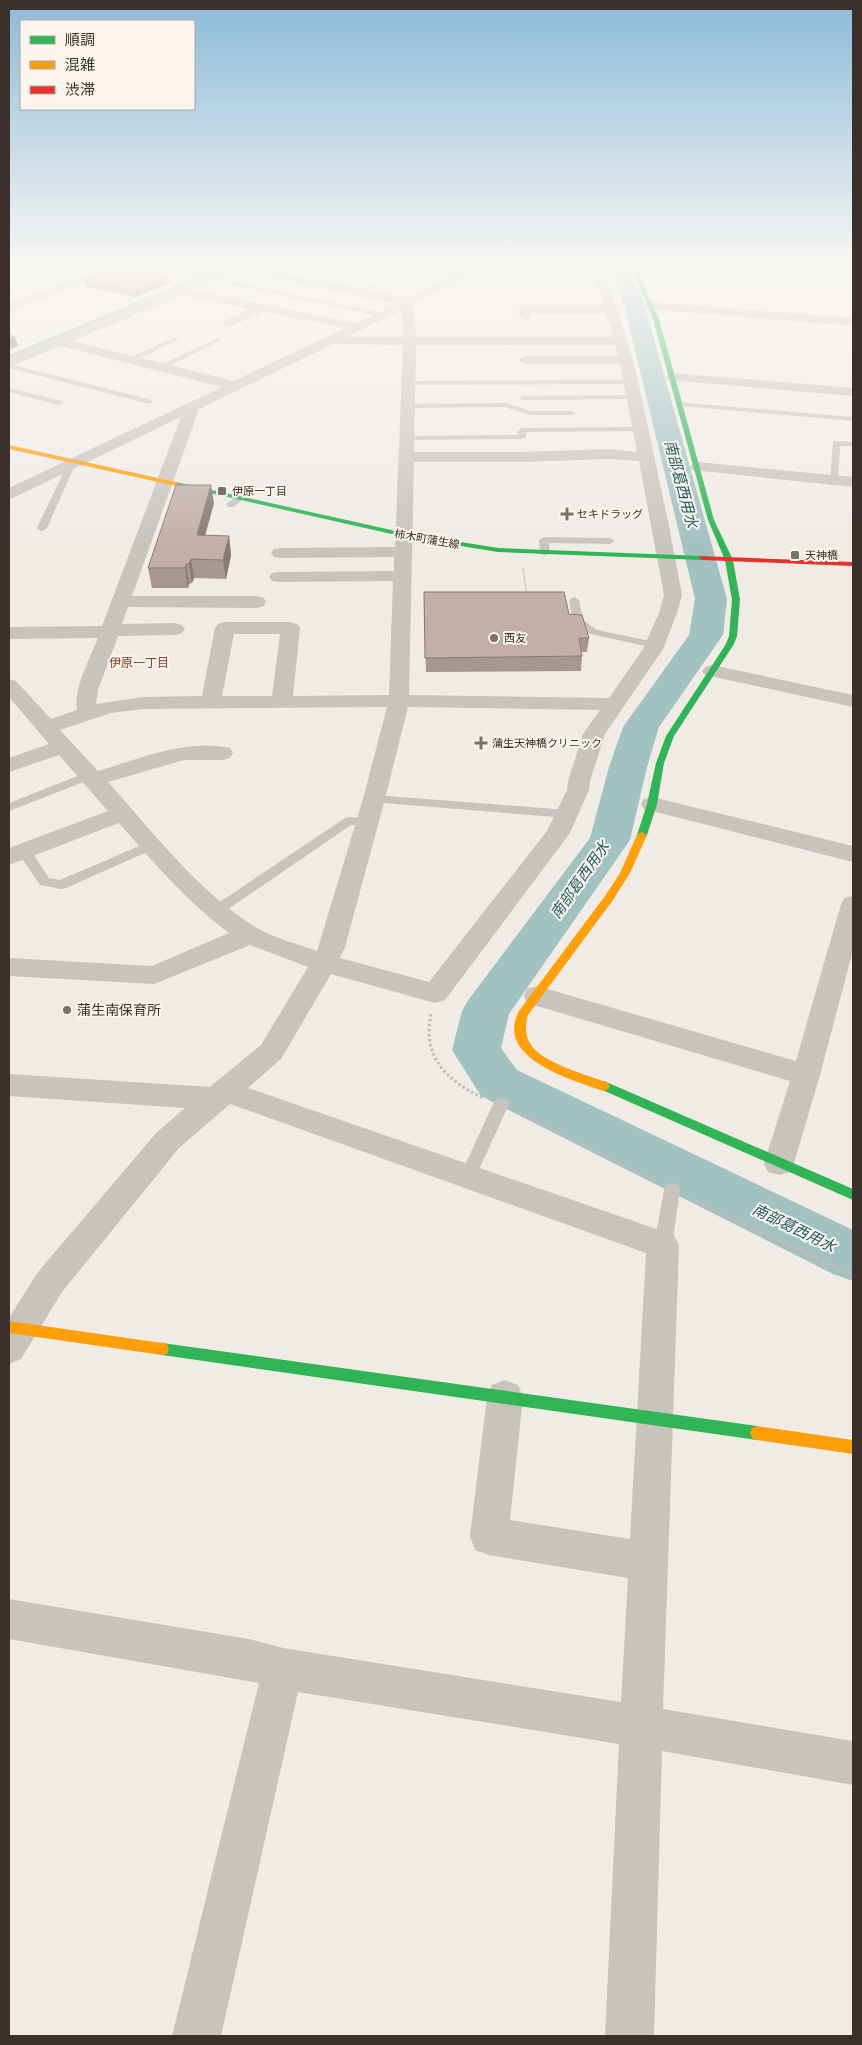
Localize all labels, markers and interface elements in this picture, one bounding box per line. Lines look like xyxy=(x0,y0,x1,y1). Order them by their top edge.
legend xyxy=(20,20,195,110)
text: 順調 xyxy=(65,32,95,51)
text: 混雑 xyxy=(65,57,95,76)
text: 渋滞 xyxy=(65,82,95,101)
water label: 南部葛西用水 xyxy=(659,438,701,532)
marker: 伊原一丁目 xyxy=(216,485,228,497)
place label: 伊原一丁目 xyxy=(232,485,287,499)
marker: セキドラッグ xyxy=(561,508,573,520)
place label: セキドラッグ xyxy=(577,508,643,522)
street label: 柿木町蒲生線 xyxy=(393,527,461,553)
marker: 天神橋 xyxy=(789,549,801,561)
place label: 天神橋 xyxy=(805,549,838,563)
marker: 西友 xyxy=(488,632,500,644)
place label: 西友 xyxy=(504,632,526,646)
district label: 伊原一丁目 xyxy=(109,656,169,672)
marker: 蒲生天神橋クリニック xyxy=(474,736,488,750)
place label: 蒲生天神橋クリニック xyxy=(492,737,602,751)
water label: 南部葛西用水 xyxy=(548,837,616,923)
place label: 蒲生南保育所 xyxy=(77,1003,161,1020)
marker: 蒲生南保育所 xyxy=(61,1004,73,1016)
water label: 南部葛西用水 xyxy=(749,1201,840,1258)

